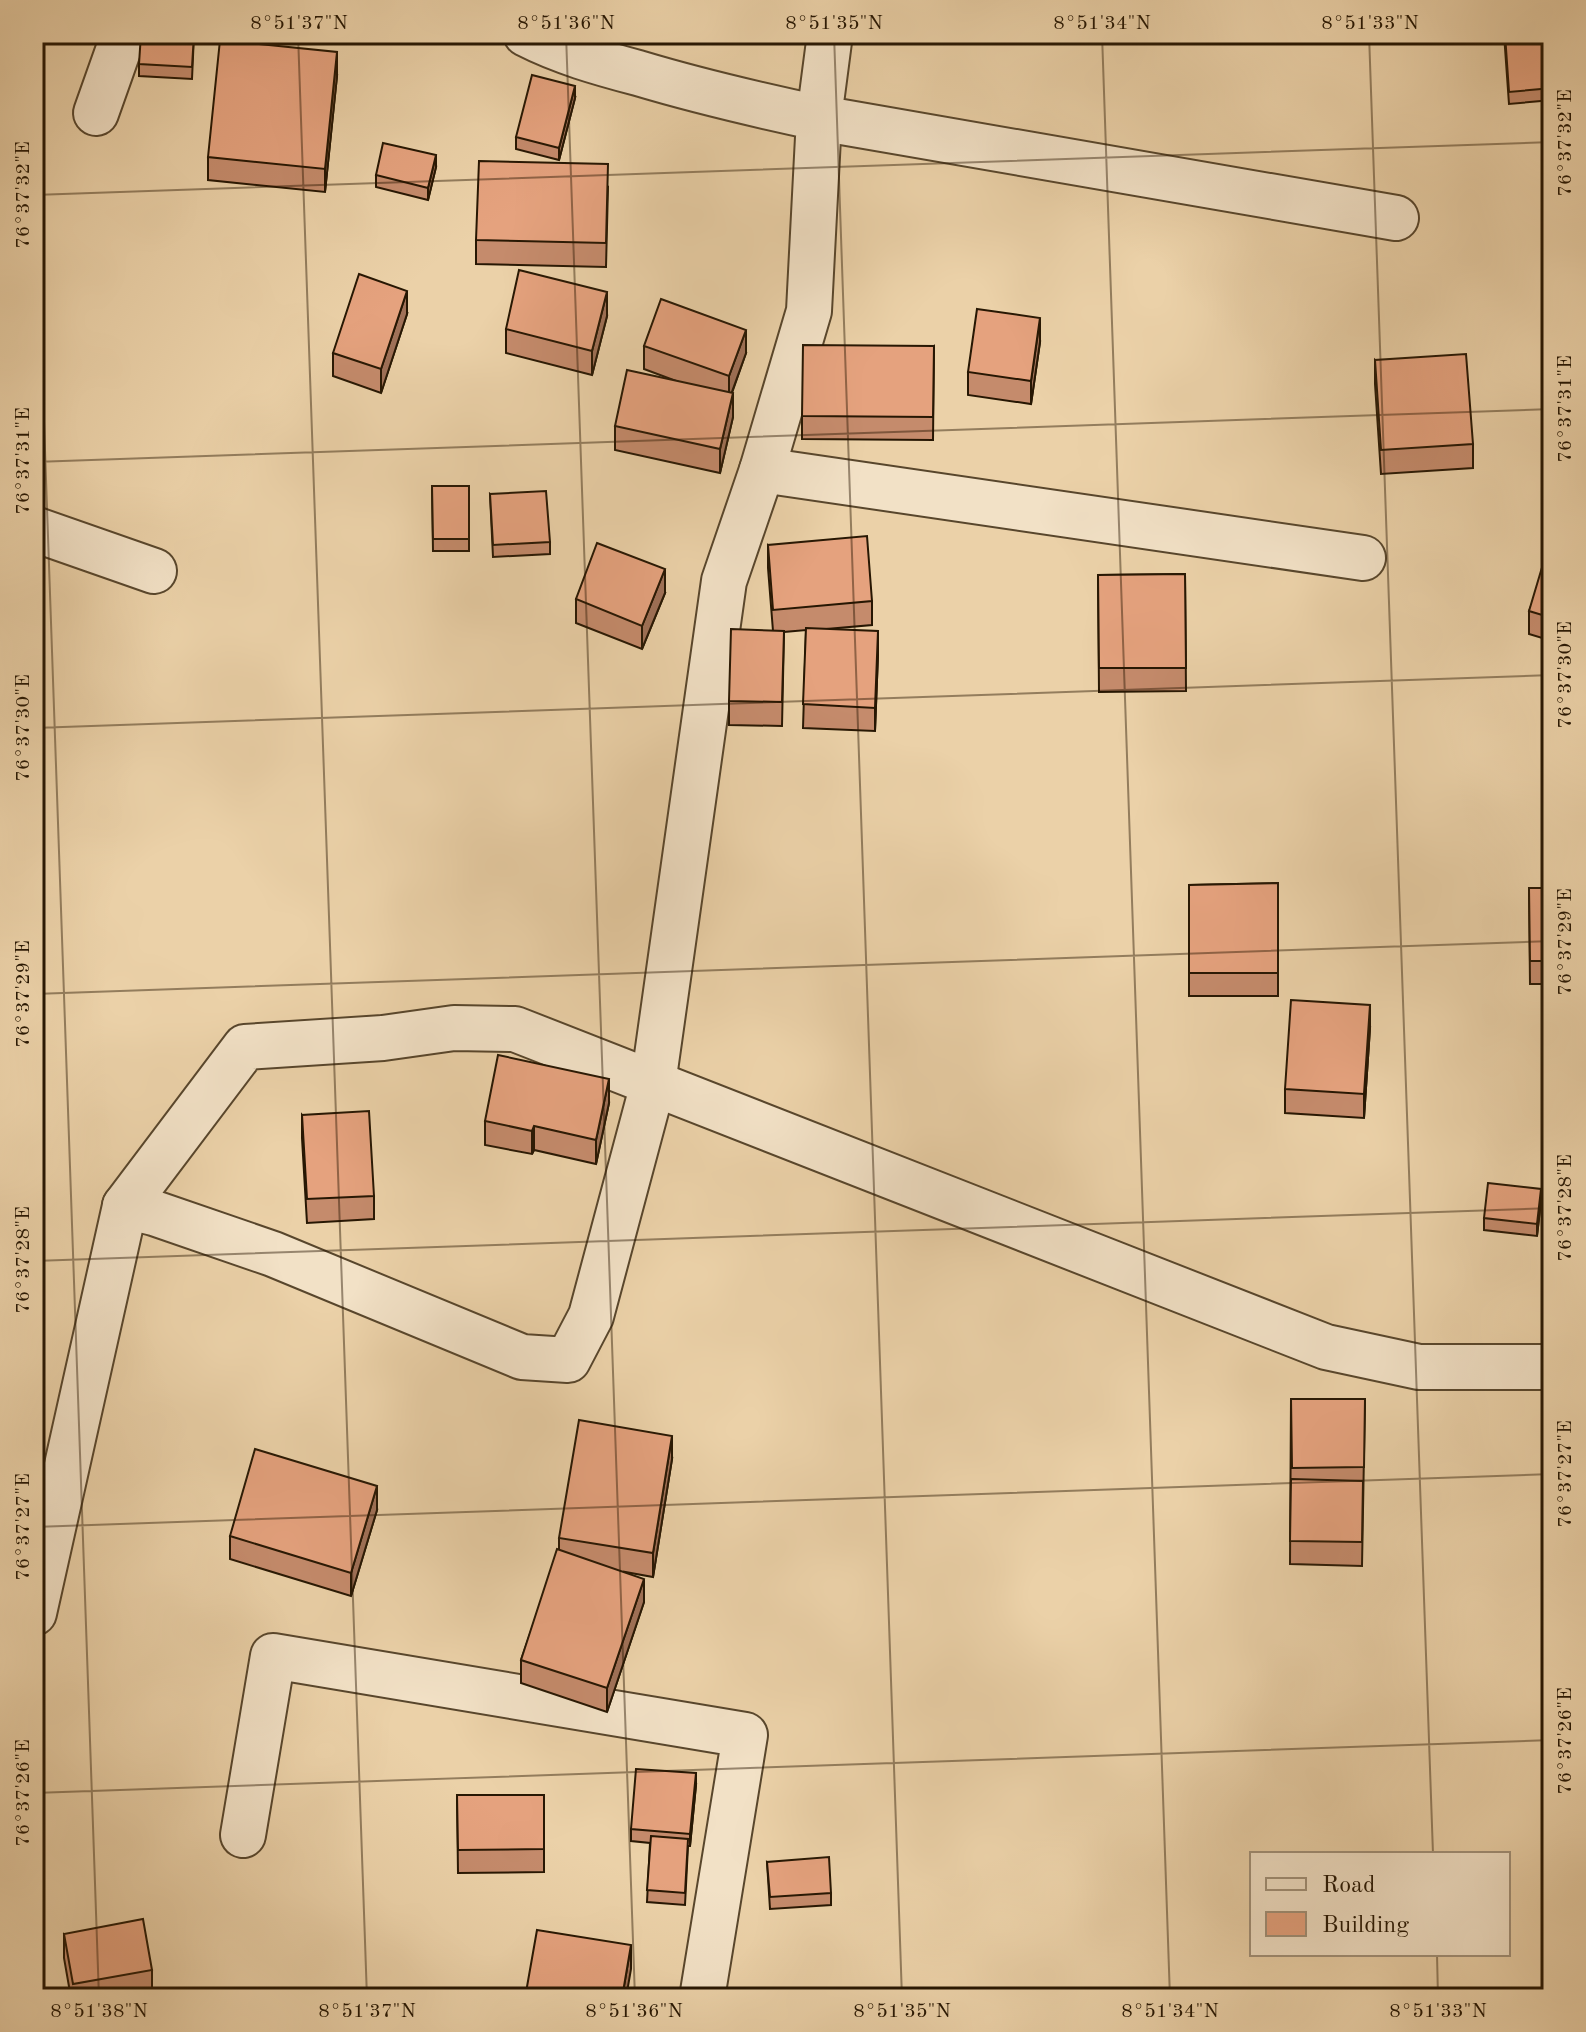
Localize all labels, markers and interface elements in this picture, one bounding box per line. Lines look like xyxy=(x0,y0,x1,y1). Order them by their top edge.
text: 8°51'37"N xyxy=(250,14,348,34)
text: 8°51'36"N xyxy=(517,14,615,34)
text: 8°51'35"N xyxy=(785,14,883,34)
text: 8°51'34"N xyxy=(1053,14,1151,34)
text: 8°51'33"N xyxy=(1321,14,1419,34)
text: 76°37'32"E xyxy=(1556,89,1576,197)
text: 76°37'32"E xyxy=(14,141,34,249)
text: 76°37'31"E xyxy=(1556,355,1576,463)
text: 76°37'31"E xyxy=(14,407,34,515)
text: 76°37'30"E xyxy=(1556,621,1576,729)
text: 76°37'30"E xyxy=(14,674,34,782)
text: 76°37'29"E xyxy=(1556,888,1576,996)
text: 76°37'29"E xyxy=(14,940,34,1048)
text: 76°37'28"E xyxy=(1556,1154,1576,1262)
text: 76°37'28"E xyxy=(14,1206,34,1314)
text: 76°37'27"E xyxy=(1556,1420,1576,1528)
text: 76°37'27"E xyxy=(14,1473,34,1581)
text: 76°37'26"E xyxy=(1556,1687,1576,1795)
text: 76°37'26"E xyxy=(14,1739,34,1847)
legend xyxy=(1250,1852,1510,1956)
text: Road xyxy=(1322,1874,1375,1898)
text: Building xyxy=(1322,1914,1409,1938)
text: 8°51'38"N xyxy=(50,2002,148,2022)
text: 8°51'37"N xyxy=(318,2002,416,2022)
text: 8°51'36"N xyxy=(585,2002,683,2022)
text: 8°51'35"N xyxy=(853,2002,951,2022)
text: 8°51'34"N xyxy=(1121,2002,1219,2022)
text: 8°51'33"N xyxy=(1389,2002,1487,2022)

